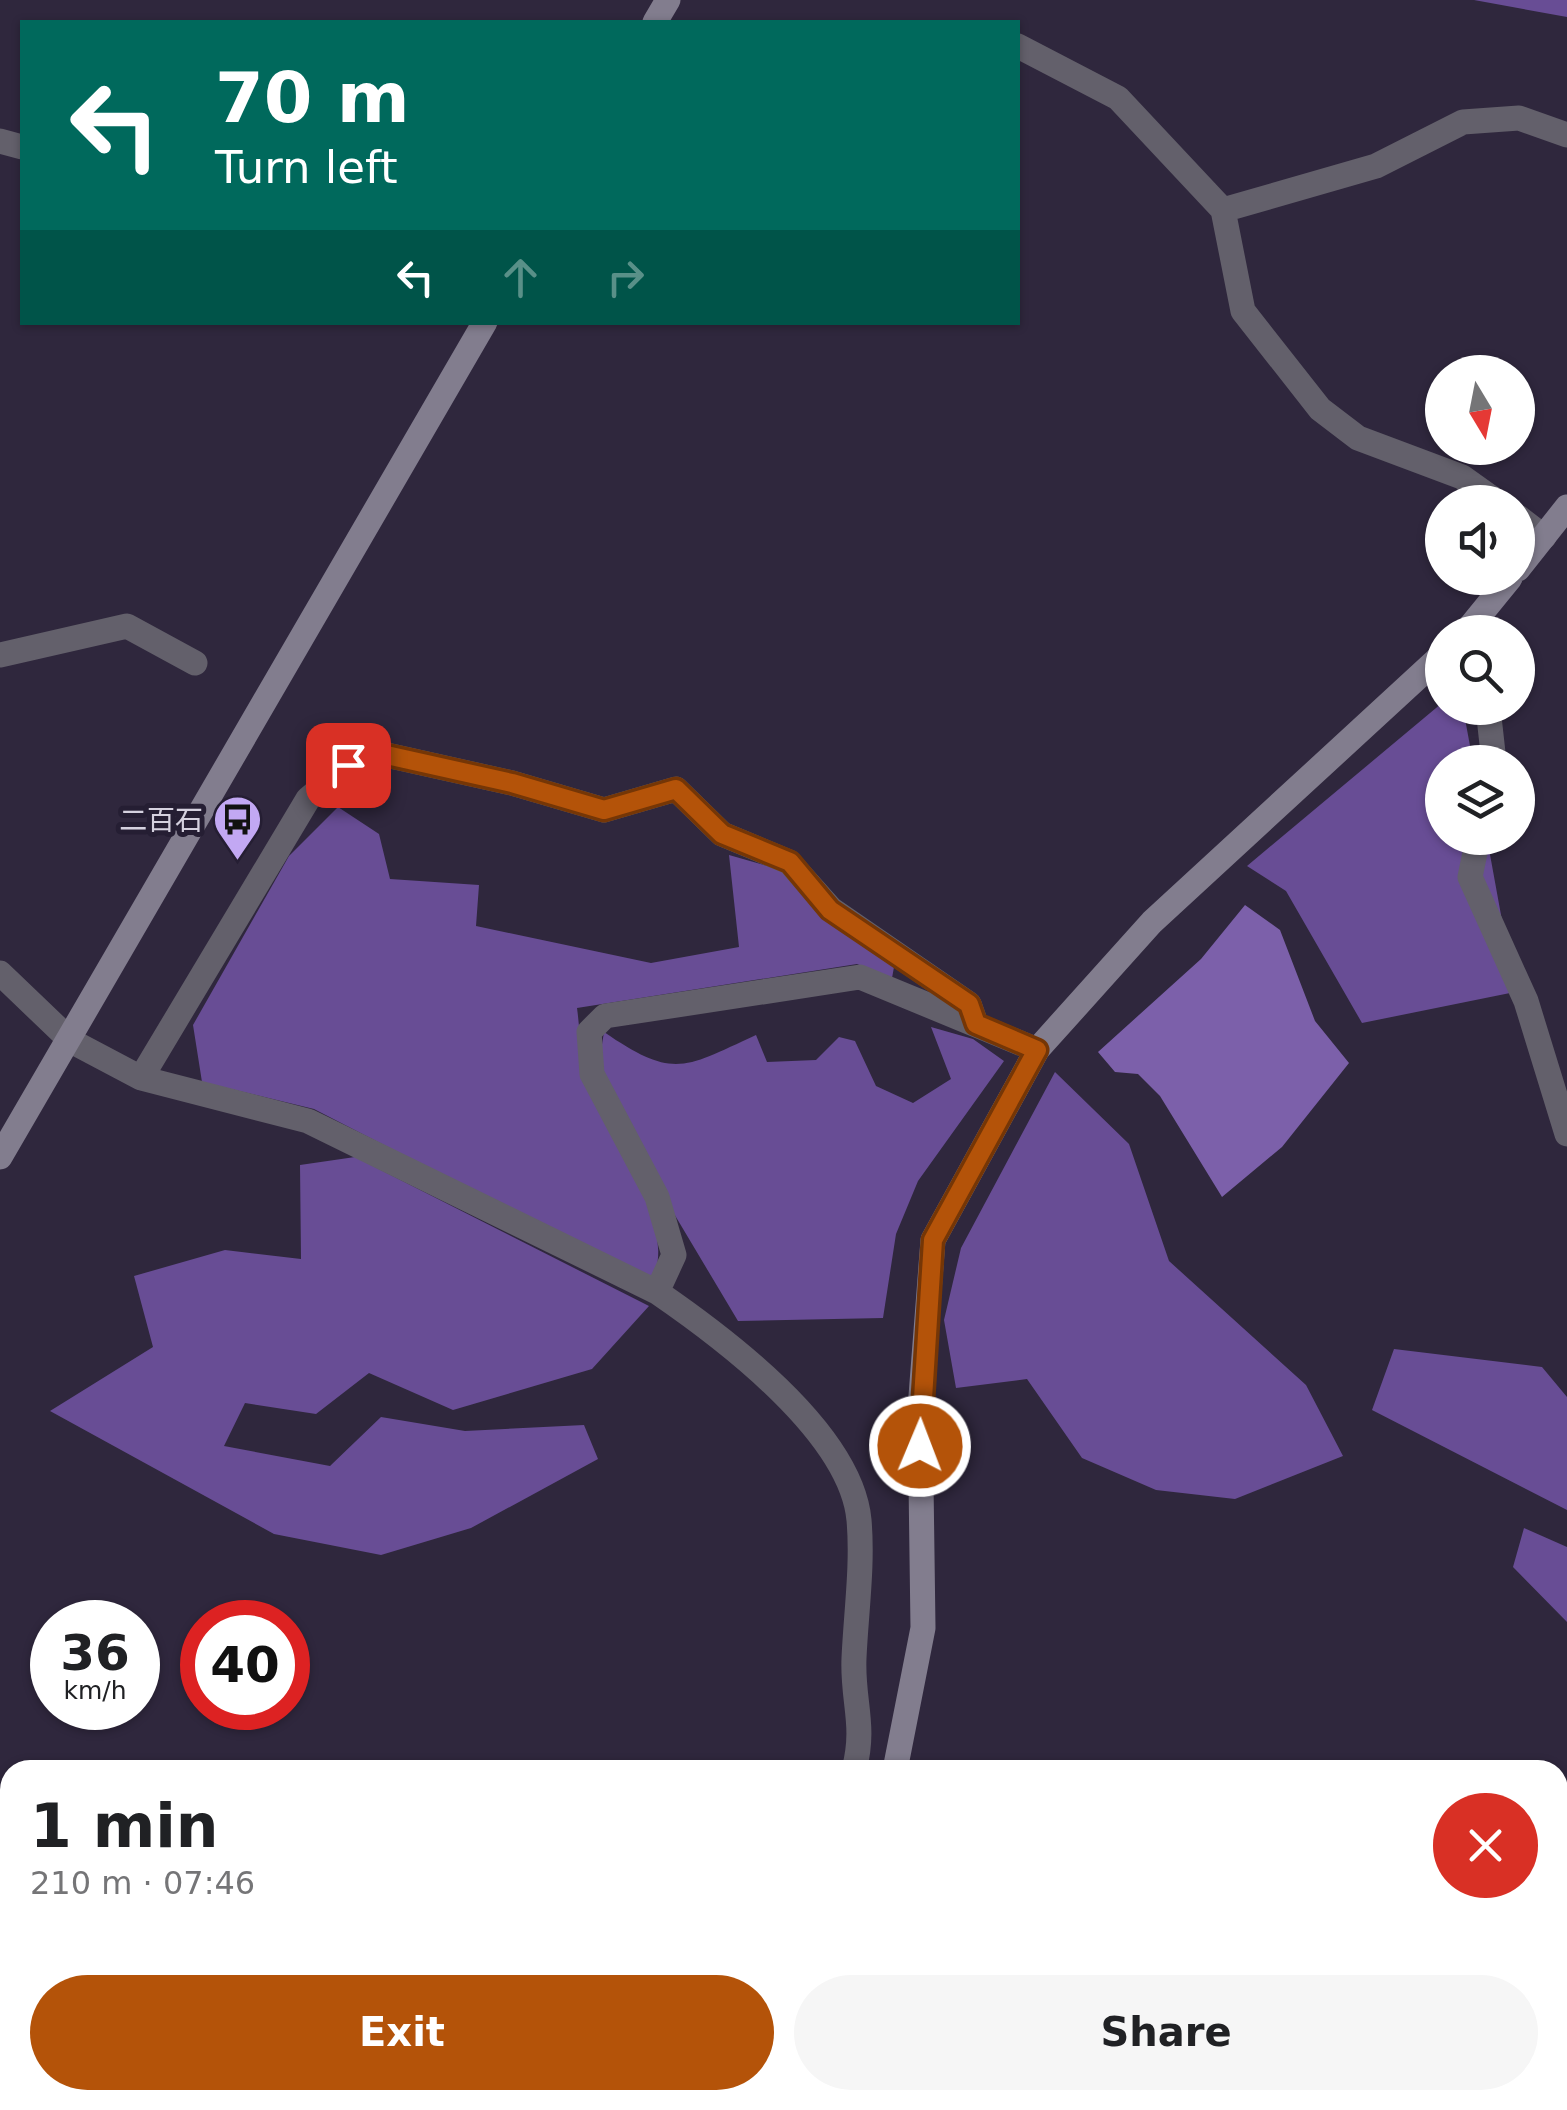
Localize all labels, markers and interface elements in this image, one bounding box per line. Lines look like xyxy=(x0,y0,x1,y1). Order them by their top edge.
text: 70 m xyxy=(215,57,410,139)
icon: left xyxy=(50,60,180,190)
text: Turn left xyxy=(215,141,398,194)
icon: left xyxy=(388,250,443,305)
icon: ahead xyxy=(493,250,548,305)
icon: right xyxy=(598,250,653,305)
north arrow xyxy=(1425,355,1535,465)
map controls xyxy=(1425,355,1535,855)
button: sound xyxy=(1425,485,1535,595)
button: search xyxy=(1425,615,1535,725)
pin xyxy=(306,723,391,808)
icon: arrive xyxy=(321,738,376,793)
button: layers xyxy=(1425,745,1535,855)
bus stop icon: 二百石 xyxy=(212,794,264,862)
place label: 二百石 xyxy=(119,804,203,837)
position arrow xyxy=(868,1394,972,1498)
speed limit sign: 40 xyxy=(180,1600,310,1730)
text: 36 xyxy=(60,1624,130,1682)
text: km/h xyxy=(63,1676,127,1705)
text: 1 min xyxy=(30,1791,218,1861)
button: close xyxy=(1433,1793,1538,1898)
text: 210 m · 07:46 xyxy=(30,1864,255,1902)
button: Exit xyxy=(30,1975,774,2090)
button: Share xyxy=(794,1975,1538,2090)

